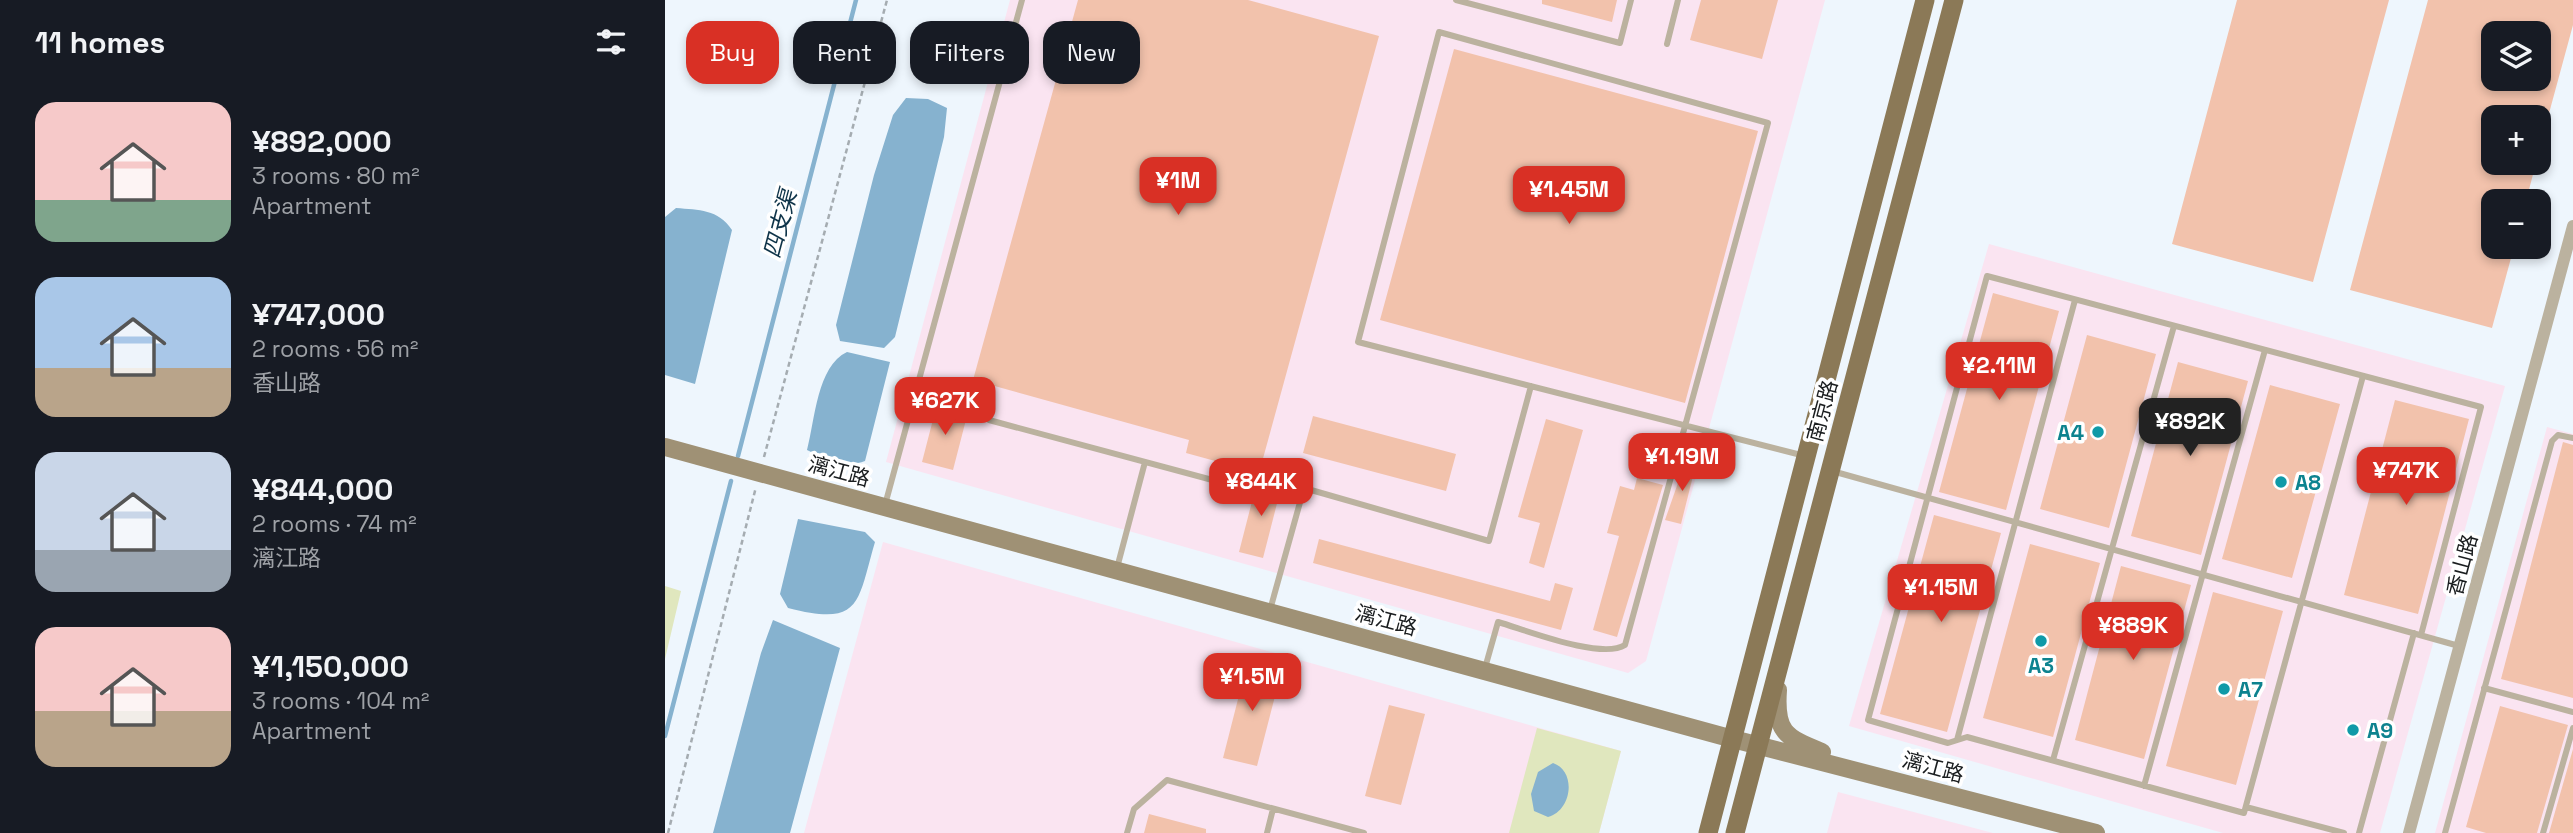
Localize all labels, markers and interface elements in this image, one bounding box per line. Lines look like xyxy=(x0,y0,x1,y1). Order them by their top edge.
chip: Buy xyxy=(686,21,779,84)
chip: Rent xyxy=(793,21,896,84)
chip: Filters xyxy=(910,21,1029,84)
chip: New xyxy=(1043,21,1140,84)
map controls xyxy=(2481,21,2551,259)
button: layers xyxy=(2481,21,2551,91)
text: 11 homes xyxy=(35,23,165,62)
icon: filters xyxy=(592,23,630,61)
button: + xyxy=(2481,105,2551,175)
text: ¥892,000 xyxy=(252,122,392,161)
icon: home xyxy=(91,130,175,214)
pin: ¥1M xyxy=(1144,158,1212,217)
text: 3 rooms · 80 m² xyxy=(252,161,420,191)
text: ¥1M xyxy=(1156,165,1200,195)
pin: ¥1.45M xyxy=(1512,166,1626,226)
text: ¥1.45M xyxy=(1529,174,1609,204)
water label: 四支渠 xyxy=(757,184,804,261)
button: − xyxy=(2481,189,2551,259)
text: Apartment xyxy=(252,191,372,221)
text: ¥747,000 xyxy=(252,295,385,334)
icon: home xyxy=(91,305,175,389)
text: 2 rooms · 56 m² xyxy=(252,334,418,364)
pin: ¥2.11M xyxy=(1942,342,2056,402)
text: ¥2.11M xyxy=(1962,350,2036,380)
text: 香山路 xyxy=(252,368,321,398)
street label: 南京路 xyxy=(1801,377,1843,445)
pin: ¥627K xyxy=(896,378,994,437)
text: ¥627K xyxy=(911,385,979,415)
pin: ¥892K xyxy=(2141,398,2239,458)
text: ¥892K xyxy=(2155,406,2225,436)
place label: A4 xyxy=(2057,419,2084,446)
marker: A4 xyxy=(2090,424,2106,440)
pin: ¥1.19M xyxy=(1625,434,1739,493)
text: ¥1.19M xyxy=(1644,441,1720,471)
pin: ¥747K xyxy=(2357,448,2455,507)
street label: 漓江路 xyxy=(805,450,873,492)
text: ¥747K xyxy=(2373,455,2439,485)
pin: ¥844K xyxy=(1212,458,1310,518)
text: ¥844K xyxy=(1225,466,1297,496)
place label: A8 xyxy=(2295,469,2321,496)
text: ¥844,000 xyxy=(252,470,394,509)
marker: A8 xyxy=(2273,474,2289,490)
icon: home xyxy=(91,480,175,564)
text: 2 rooms · 74 m² xyxy=(252,509,417,539)
street label: 香山路 xyxy=(2441,531,2483,599)
text: 漓江路 xyxy=(252,543,321,573)
pin: ¥1.15M xyxy=(1884,564,1998,624)
text: ¥1.15M xyxy=(1904,572,1978,602)
street label: 漓江路 xyxy=(1352,599,1420,641)
pin: ¥889K xyxy=(2084,602,2182,662)
text: ¥889K xyxy=(2098,610,2168,640)
marker: A3 xyxy=(2033,633,2049,649)
text: ¥1,150,000 xyxy=(252,647,409,686)
place label: A3 xyxy=(2028,652,2054,679)
pin: ¥1.5M xyxy=(1203,654,1301,713)
icon: home xyxy=(91,655,175,739)
text: ¥1.5M xyxy=(1219,661,1285,691)
place label: A7 xyxy=(2238,676,2263,703)
marker: A7 xyxy=(2216,681,2232,697)
text: 3 rooms · 104 m² xyxy=(252,686,429,716)
text: Apartment xyxy=(252,716,372,746)
place label: A9 xyxy=(2367,717,2393,744)
marker: A9 xyxy=(2345,722,2361,738)
street label: 漓江路 xyxy=(1899,746,1967,788)

